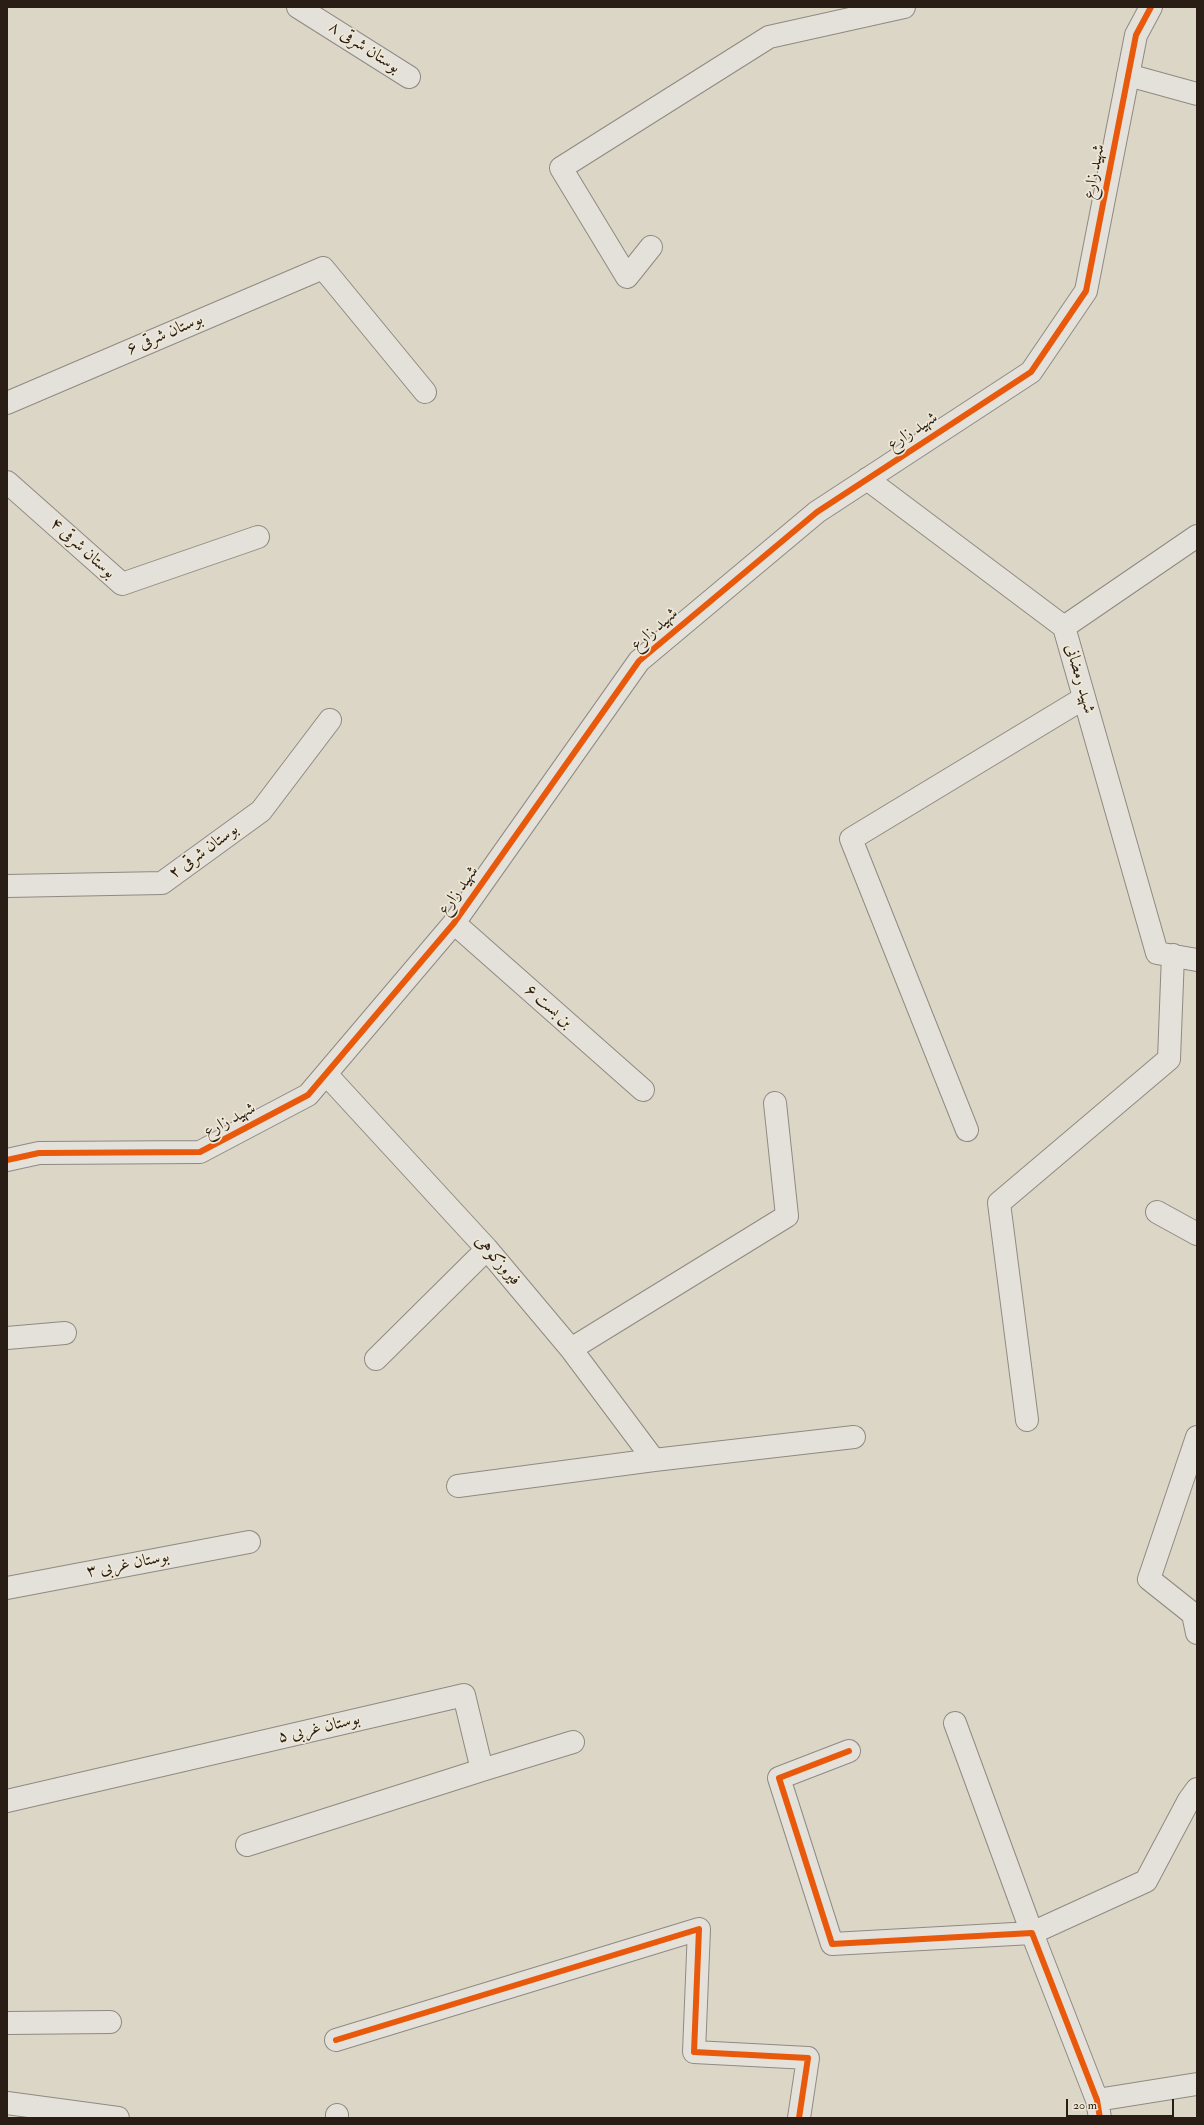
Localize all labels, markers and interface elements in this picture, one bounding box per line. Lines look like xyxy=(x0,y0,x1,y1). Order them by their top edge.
street label: بوستان شرقی ۸ xyxy=(324,17,404,79)
street label: شهید زارع xyxy=(1080,143,1110,201)
street label: بوستان شرقی ۶ xyxy=(124,310,206,360)
street label: شهید زارع xyxy=(884,408,942,456)
street label: بوستان شرقی ۴ xyxy=(45,514,119,584)
street label: شهید زارع xyxy=(627,604,683,656)
street label: شهید رمضانی xyxy=(1059,642,1099,716)
street label: بوستان شرقی ۲ xyxy=(165,820,243,884)
street label: شهید زارع xyxy=(434,862,484,920)
street label: بن بست ۶ xyxy=(520,981,576,1033)
street label: شهید زارع xyxy=(201,1099,259,1143)
street label: فیروزکوهی xyxy=(470,1232,524,1290)
street label: بوستان غربی ۳ xyxy=(85,1547,171,1583)
street label: بوستان غربی ۵ xyxy=(276,1710,362,1748)
scale bar xyxy=(1068,2091,1176,2117)
text: 20 m xyxy=(1073,2098,1097,2113)

